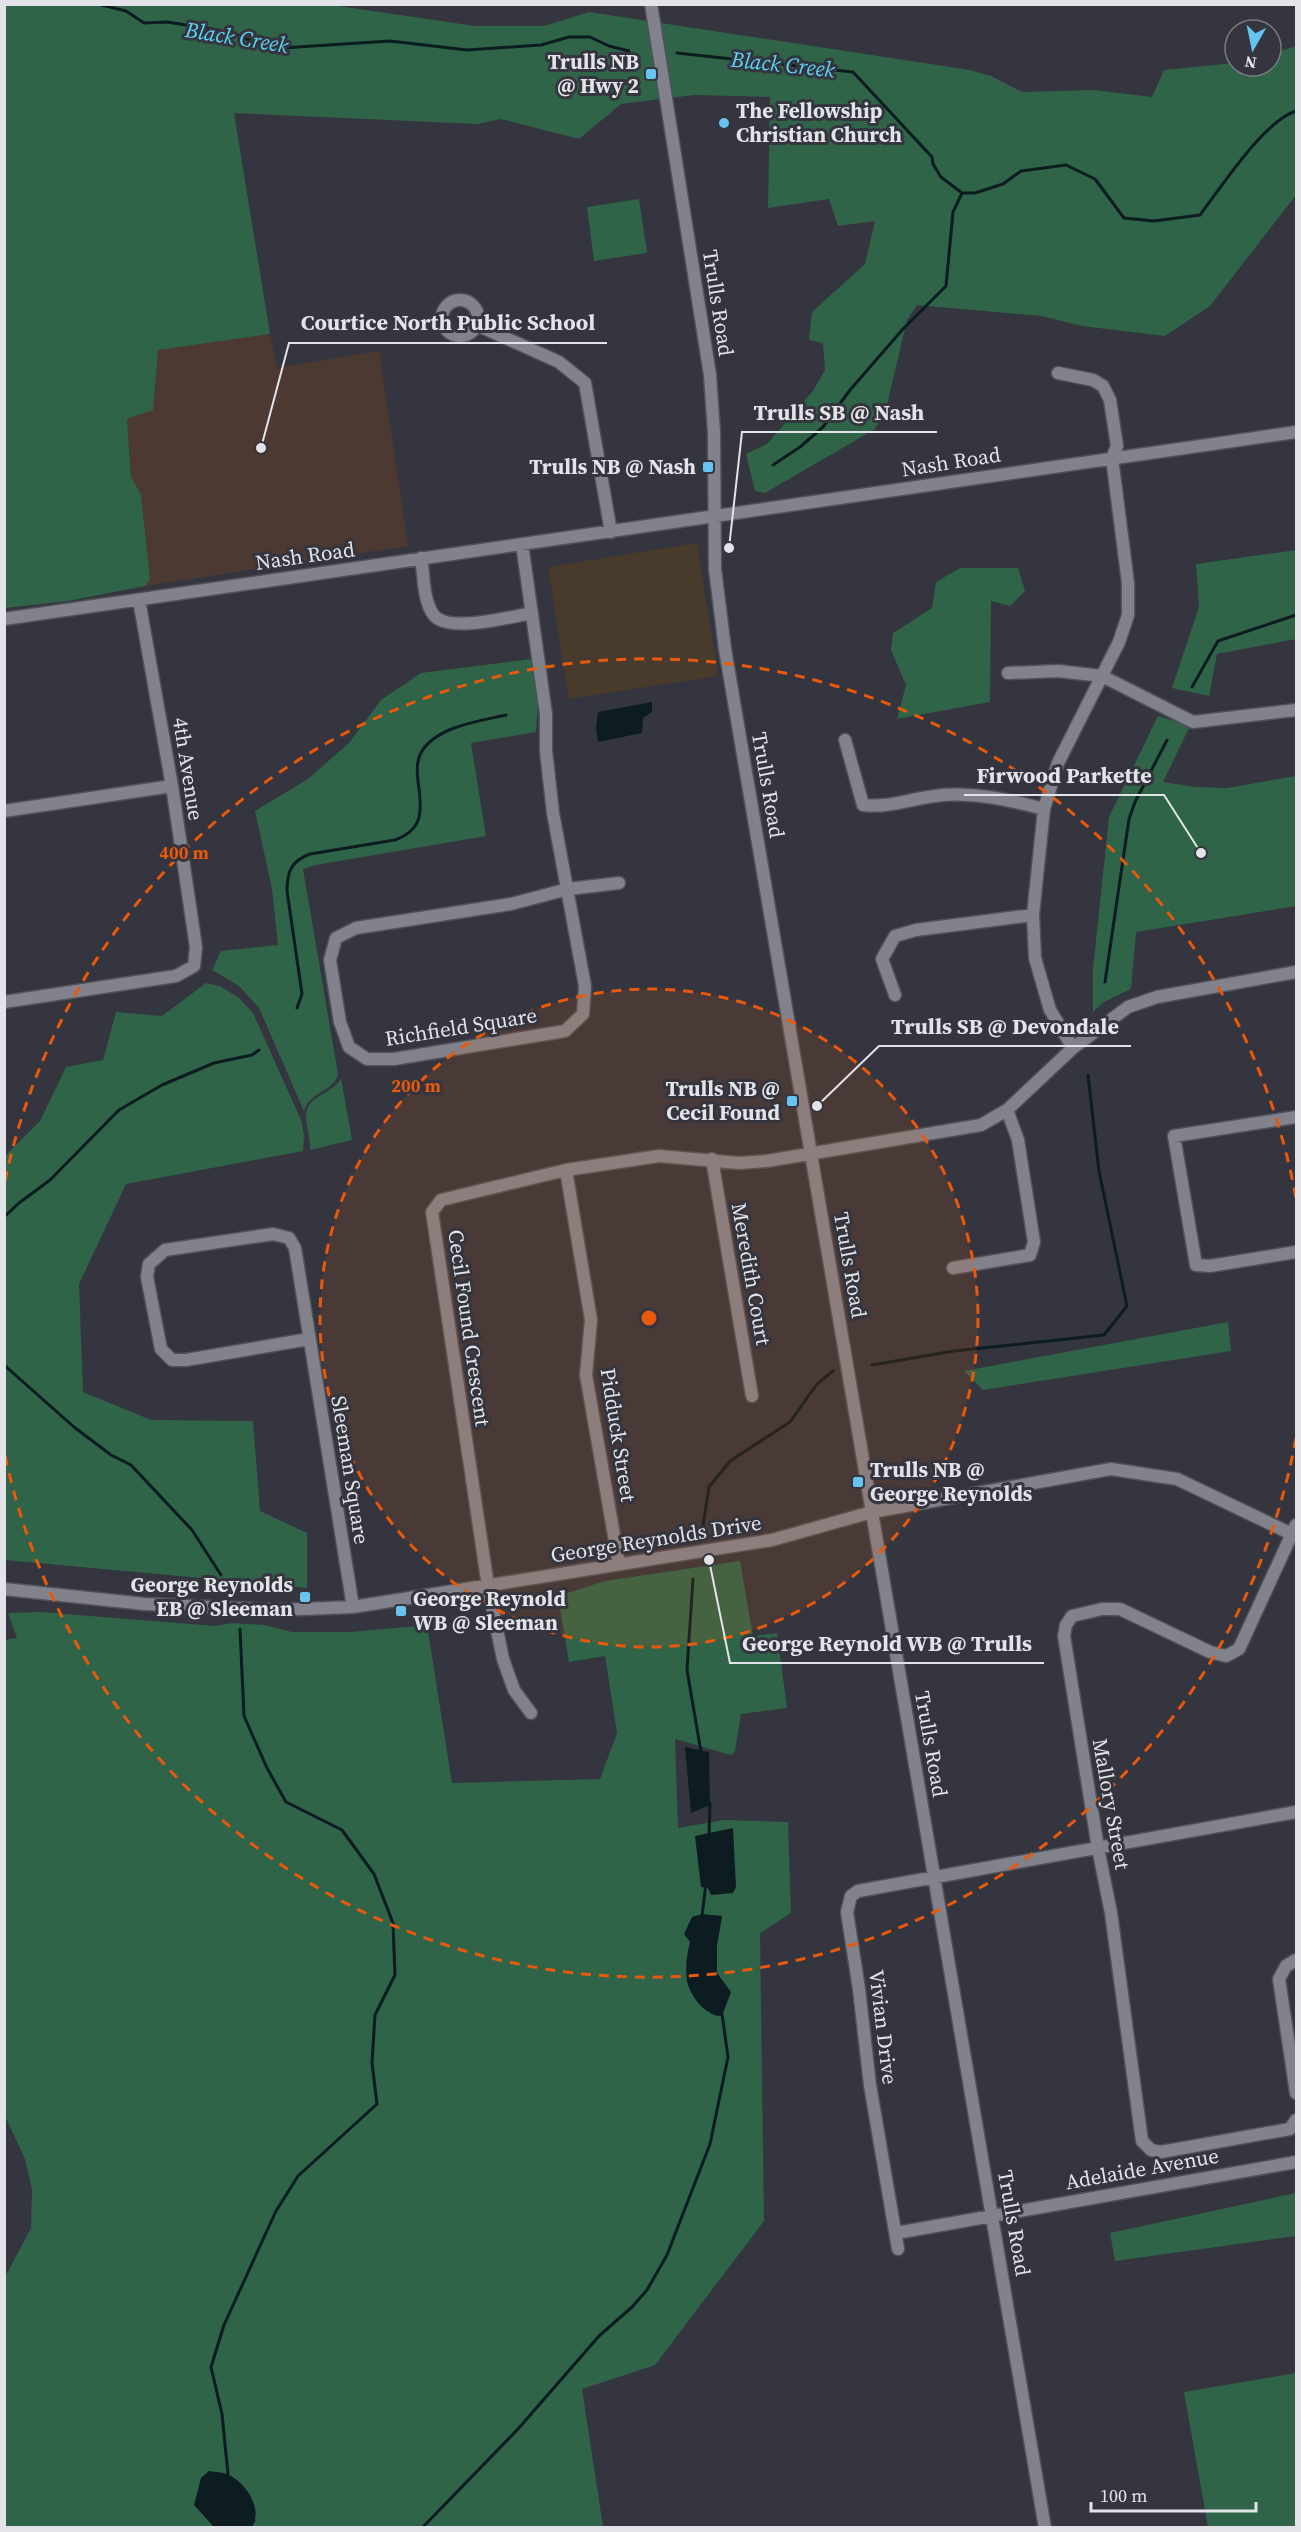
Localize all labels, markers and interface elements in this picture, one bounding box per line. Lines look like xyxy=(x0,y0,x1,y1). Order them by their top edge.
water label: Black Creek xyxy=(182,14,291,60)
north arrow xyxy=(1223,18,1283,78)
water label: Black Creek xyxy=(729,44,837,84)
place label: Trulls NB @ Hwy 2 xyxy=(548,47,639,100)
text: N xyxy=(1243,51,1258,75)
marker: Trulls NB @ Hwy 2 xyxy=(644,67,658,81)
place label: The Fellowship Christian Church xyxy=(736,96,902,149)
marker: The Fellowship Christian Church xyxy=(717,116,731,130)
street label: Trulls Road xyxy=(696,248,741,358)
callout: Courtice North Public School xyxy=(289,303,607,343)
text: Courtice North Public School xyxy=(301,307,595,337)
callout: Trulls SB @ Nash xyxy=(742,392,937,432)
text: Trulls SB @ Nash xyxy=(754,397,925,427)
street label: Nash Road xyxy=(899,439,1003,484)
place label: Trulls NB @ Nash xyxy=(529,452,696,481)
marker: Trulls NB @ Nash xyxy=(701,460,715,474)
street label: Nash Road xyxy=(253,534,356,577)
street label: 4th Avenue xyxy=(166,715,211,822)
street label: Trulls Road xyxy=(745,730,792,840)
callout: Firwood Parkette xyxy=(964,755,1164,795)
text: Firwood Parkette xyxy=(976,760,1152,790)
text: 400 m xyxy=(159,840,209,865)
street label: Richfield Square xyxy=(383,1000,539,1053)
callout: Trulls SB @ Devondale xyxy=(879,1006,1131,1046)
text: Trulls SB @ Devondale xyxy=(891,1011,1119,1041)
text: 200 m xyxy=(391,1073,441,1098)
place label: Trulls NB @ Cecil Found xyxy=(665,1074,781,1127)
marker: Trulls NB @ Cecil Found xyxy=(785,1094,799,1108)
street label: Meredith Court xyxy=(725,1200,778,1348)
street label: Trulls Road xyxy=(827,1210,874,1320)
street label: Cecil Found Crescent xyxy=(441,1228,498,1428)
centre of rings xyxy=(639,1308,659,1328)
street label: Pidduck Street xyxy=(594,1366,643,1504)
street label: Sleeman Square xyxy=(324,1394,377,1546)
place label: Trulls NB @ George Reynolds xyxy=(870,1455,1033,1508)
marker: Trulls NB @ George Reynolds xyxy=(851,1475,865,1489)
street label: George Reynolds Drive xyxy=(548,1508,763,1569)
place label: George Reynolds EB @ Sleeman xyxy=(131,1570,293,1623)
place label: George Reynold WB @ Sleeman xyxy=(413,1584,566,1637)
marker: George Reynolds EB @ Sleeman xyxy=(298,1590,312,1604)
marker: George Reynold WB @ Sleeman xyxy=(394,1604,408,1618)
callout: George Reynold WB @ Trulls xyxy=(730,1623,1044,1663)
text: George Reynold WB @ Trulls xyxy=(742,1628,1032,1658)
street label: Trulls Road xyxy=(908,1689,955,1799)
street label: Mallory Street xyxy=(1086,1736,1137,1872)
street label: Vivian Drive xyxy=(862,1968,905,2086)
street label: Adelaide Avenue xyxy=(1063,2141,1221,2196)
street label: Trulls Road xyxy=(991,2168,1038,2278)
scale bar xyxy=(1091,2475,1256,2513)
text: 100 m xyxy=(1100,2483,1147,2508)

